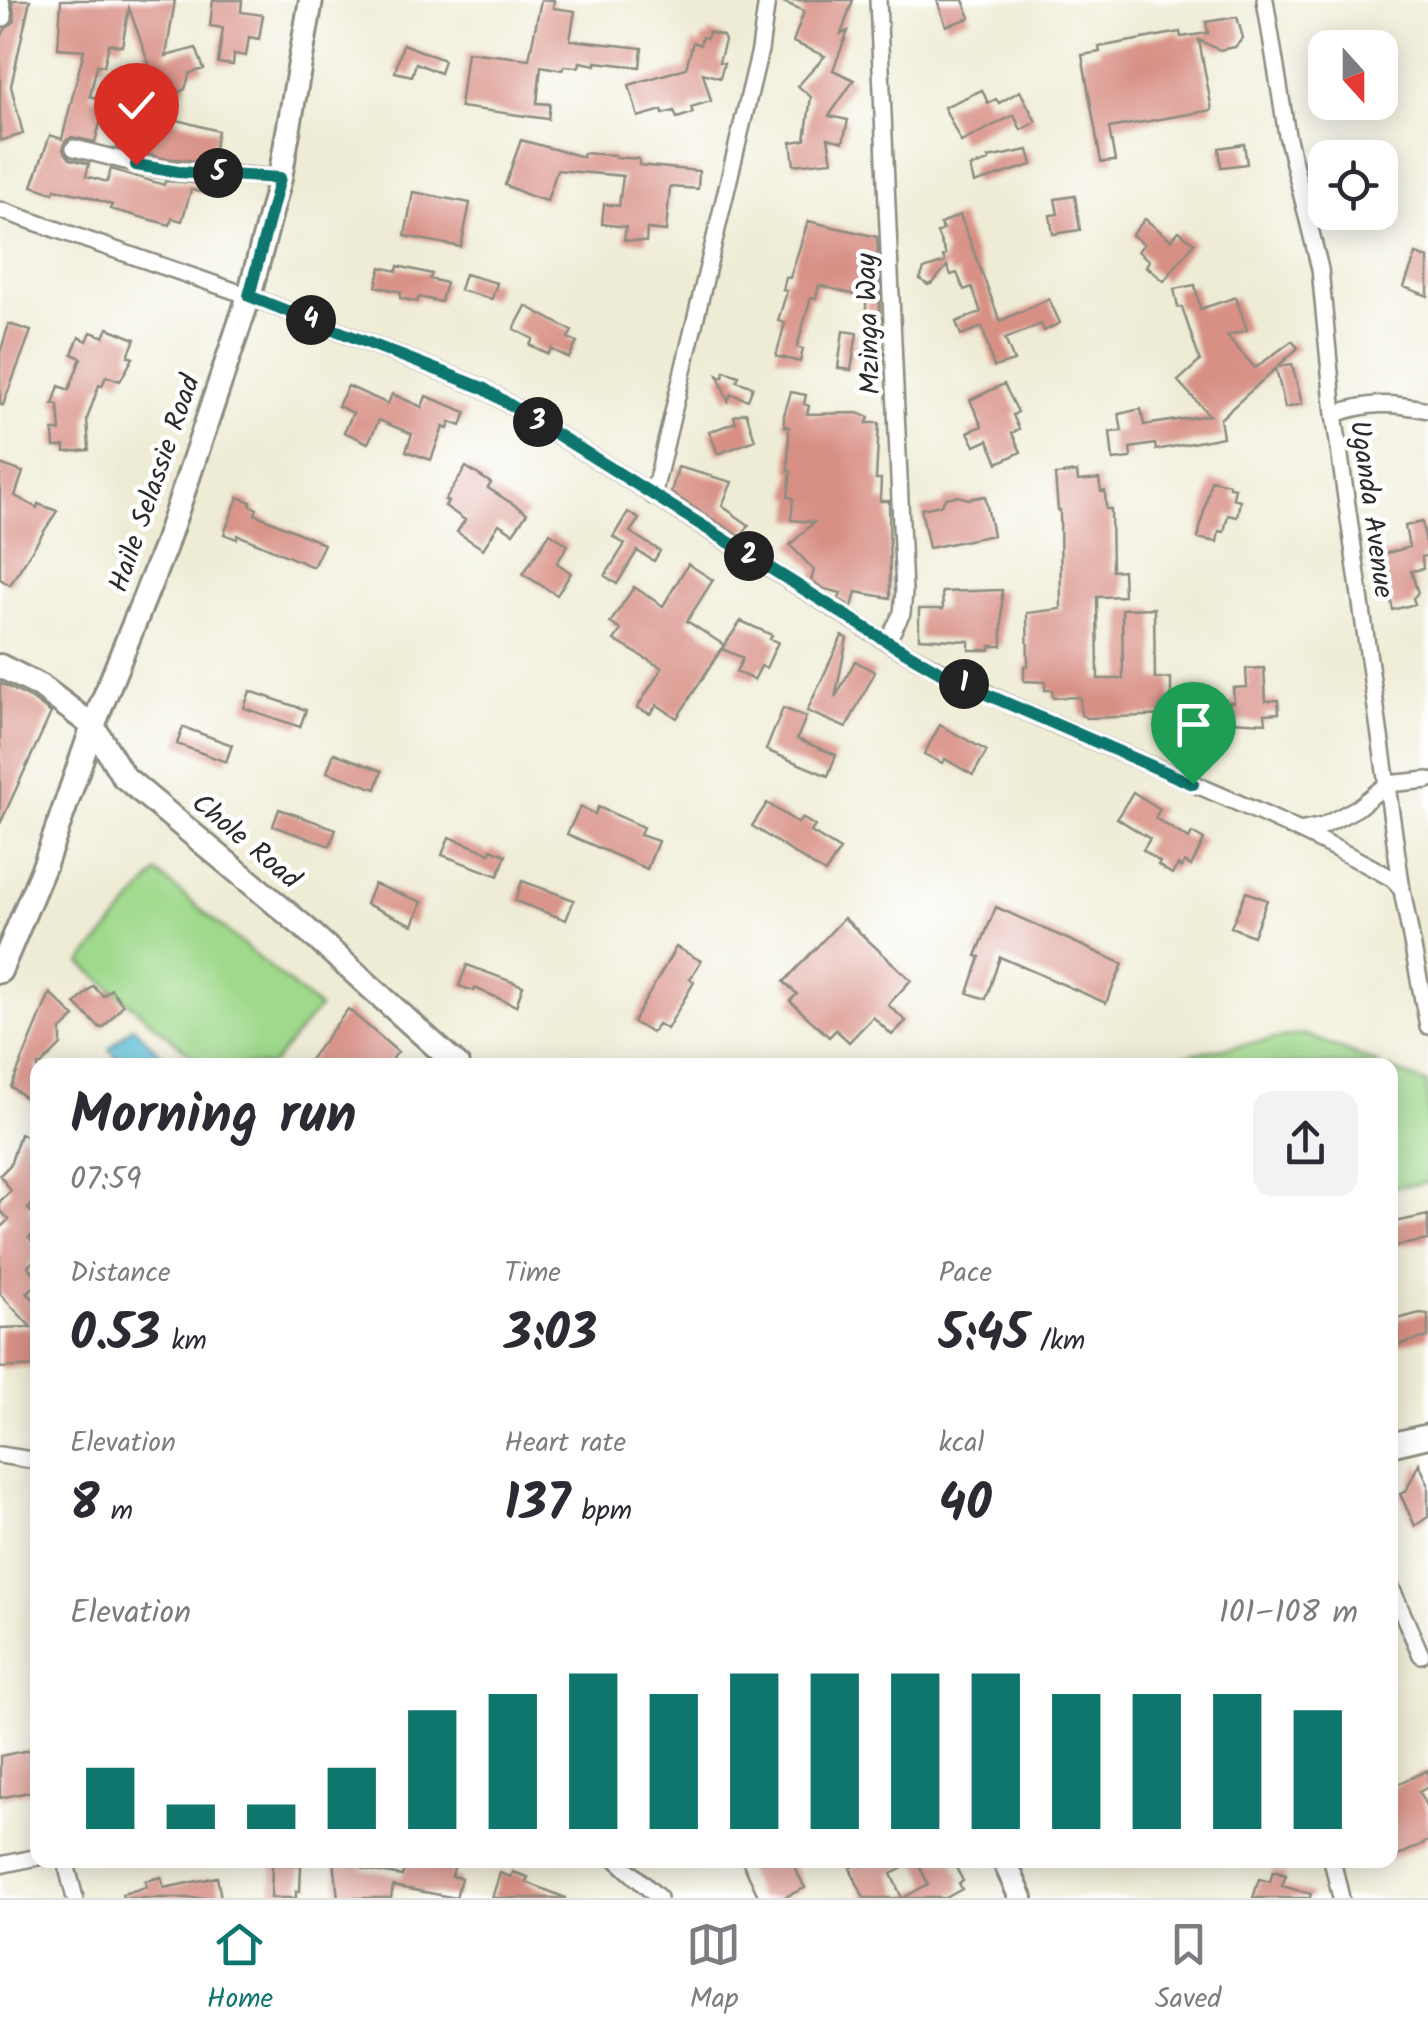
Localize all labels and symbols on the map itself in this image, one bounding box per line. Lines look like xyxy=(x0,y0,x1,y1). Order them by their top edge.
north arrow xyxy=(1308,30,1398,120)
pin xyxy=(94,63,179,166)
pin: 5 xyxy=(193,148,243,198)
street label: Mzinga Way xyxy=(845,251,894,396)
pin: 4 xyxy=(286,295,336,345)
street label: Haile Selassie Road xyxy=(97,368,214,599)
pin: 3 xyxy=(513,397,563,447)
street label: Uganda Avenue xyxy=(1336,418,1405,601)
pin: 2 xyxy=(724,531,774,581)
pin: 1 xyxy=(939,659,989,709)
pin xyxy=(1151,682,1236,785)
street label: Chole Road xyxy=(181,782,311,902)

